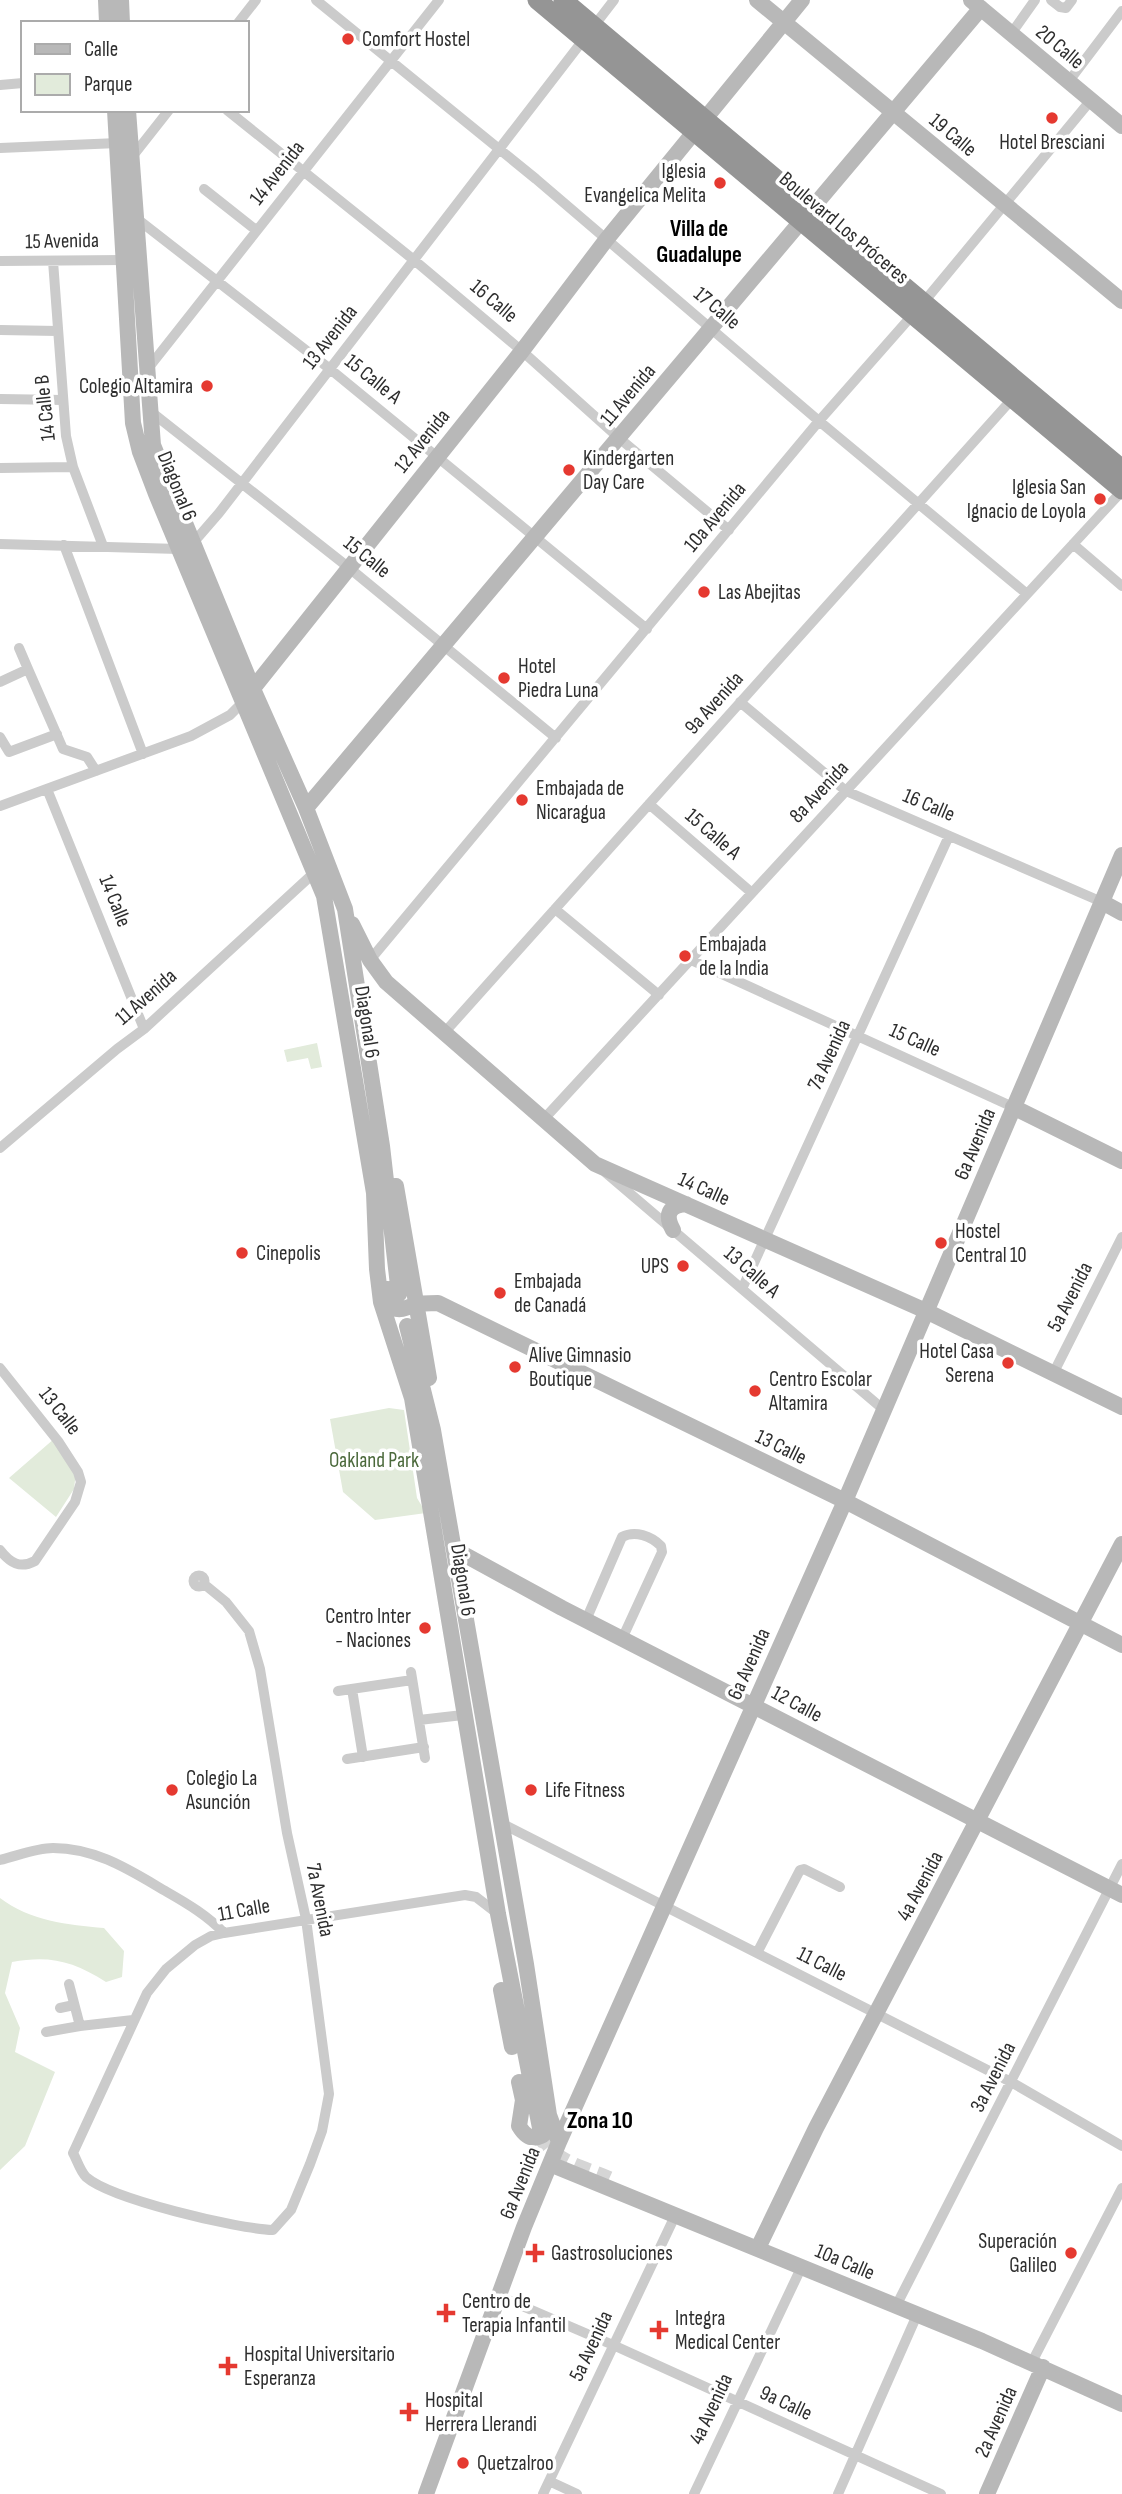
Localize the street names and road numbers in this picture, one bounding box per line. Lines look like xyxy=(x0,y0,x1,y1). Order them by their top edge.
street label: 20 Calle xyxy=(1031,20,1089,74)
street label: 19 Calle xyxy=(924,108,982,162)
street label: 14 Avenida xyxy=(244,136,310,210)
street label: Boulevard Los Próceres xyxy=(774,166,914,290)
street label: 15 Avenida xyxy=(25,228,99,254)
street label: 16 Calle xyxy=(465,274,523,328)
street label: 17 Calle xyxy=(689,281,745,335)
street label: 13 Avenida xyxy=(297,300,363,374)
street label: 15 Calle A xyxy=(340,349,407,410)
street label: 11 Avenida xyxy=(595,359,661,431)
street label: 14 Calle B xyxy=(29,374,61,442)
street label: 12 Avenida xyxy=(389,404,455,478)
street label: Diagonal 6 xyxy=(152,448,202,524)
street label: 10a Avenida xyxy=(679,477,751,557)
street label: 15 Calle xyxy=(338,531,396,583)
street label: 9a Avenida xyxy=(679,667,749,739)
street label: 8a Avenida xyxy=(784,756,854,828)
street label: 16 Calle xyxy=(899,783,959,827)
street label: 15 Calle A xyxy=(680,803,747,866)
street label: 14 Calle xyxy=(93,871,137,931)
street label: 11 Avenida xyxy=(110,964,182,1030)
street label: Diagonal 6 xyxy=(349,984,385,1060)
street label: 7a Avenida xyxy=(802,1016,856,1094)
street label: 15 Calle xyxy=(886,1018,944,1062)
street label: 6a Avenida xyxy=(949,1104,1001,1184)
street label: 14 Calle xyxy=(674,1167,734,1211)
street label: 13 Calle A xyxy=(719,1241,786,1304)
street label: 5a Avenida xyxy=(1042,1258,1098,1336)
street label: 13 Calle xyxy=(34,1382,86,1440)
street label: 13 Calle xyxy=(751,1424,811,1470)
street label: Diagonal 6 xyxy=(445,1542,481,1618)
street label: 6a Avenida xyxy=(722,1624,776,1704)
street label: 12 Calle xyxy=(767,1680,827,1728)
street label: 4a Avenida xyxy=(891,1847,949,1925)
street label: 7a Avenida xyxy=(301,1861,339,1939)
street label: 11 Calle xyxy=(216,1893,272,1927)
street label: 11 Calle xyxy=(793,1941,851,1987)
street label: 3a Avenida xyxy=(965,2038,1021,2116)
street label: 6a Avenida xyxy=(494,2143,546,2223)
street label: 10a Calle xyxy=(811,2238,879,2286)
street label: 5a Avenida xyxy=(564,2307,618,2385)
street label: 4a Avenida xyxy=(684,2370,738,2448)
street label: 9a Calle xyxy=(756,2380,816,2426)
street label: 2a Avenida xyxy=(969,2383,1023,2461)

